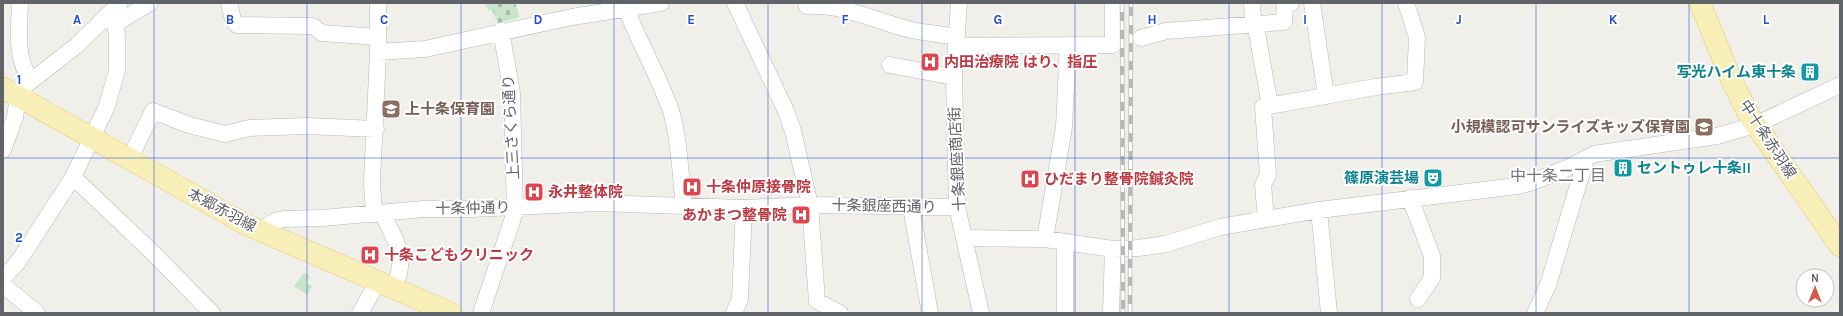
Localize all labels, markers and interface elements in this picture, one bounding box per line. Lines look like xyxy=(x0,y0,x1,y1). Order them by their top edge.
text: A xyxy=(73,12,81,27)
text: B xyxy=(226,12,234,27)
text: C xyxy=(380,12,388,27)
text: D xyxy=(534,12,543,27)
text: E xyxy=(687,12,695,27)
text: F xyxy=(841,12,849,27)
text: G xyxy=(994,12,1002,27)
text: H xyxy=(1147,12,1157,27)
text: I xyxy=(1303,12,1307,27)
text: J xyxy=(1456,12,1462,27)
text: K xyxy=(1609,12,1618,27)
text: L xyxy=(1763,12,1770,27)
hospital icon: 内田治療院 はり、指圧 xyxy=(919,51,941,73)
place label: 内田治療院 はり、指圧 xyxy=(944,53,1097,71)
building icon: 写光ハイム東十条 xyxy=(1799,61,1821,83)
place label: 写光ハイム東十条 xyxy=(1677,63,1796,81)
text: 1 xyxy=(17,72,21,87)
street label: 上三さくら通り xyxy=(499,74,523,180)
street label: 中十条赤羽線 xyxy=(1736,96,1800,182)
school or university icon: 上十条保育園 xyxy=(380,98,402,120)
place label: 上十条保育園 xyxy=(405,100,495,118)
street label: 十条銀座商店街 xyxy=(945,106,969,212)
school or university icon: 小規模認可サンライズキッズ保育園 xyxy=(1693,116,1715,138)
place label: 小規模認可サンライズキッズ保育園 xyxy=(1450,118,1690,136)
building icon: セントゥレ十条II xyxy=(1612,157,1634,179)
place label: セントゥレ十条II xyxy=(1637,159,1751,177)
district label: 中十条二丁目 xyxy=(1510,166,1606,185)
theatre icon: 篠原演芸場 xyxy=(1422,167,1444,189)
hospital icon: ひだまり整骨院鍼灸院 xyxy=(1019,168,1041,190)
place label: 篠原演芸場 xyxy=(1344,169,1419,187)
place label: ひだまり整骨院鍼灸院 xyxy=(1044,170,1194,188)
hospital icon: 十条仲原接骨院 xyxy=(681,176,703,198)
place label: 十条仲原接骨院 xyxy=(706,178,811,196)
hospital icon: 永井整体院 xyxy=(523,181,545,203)
place label: 永井整体院 xyxy=(548,183,623,201)
street label: 本郷赤羽線 xyxy=(185,184,259,236)
street label: 十条銀座西通り xyxy=(831,196,937,216)
street label: 十条仲通り xyxy=(435,198,511,218)
hospital icon: あかまつ整骨院 xyxy=(790,204,812,226)
place label: あかまつ整骨院 xyxy=(682,206,787,224)
text: 2 xyxy=(15,230,23,245)
hospital icon: 十条こどもクリニック xyxy=(359,244,381,266)
place label: 十条こどもクリニック xyxy=(384,246,534,264)
north arrow xyxy=(1795,268,1835,308)
text: N xyxy=(1811,272,1819,285)

